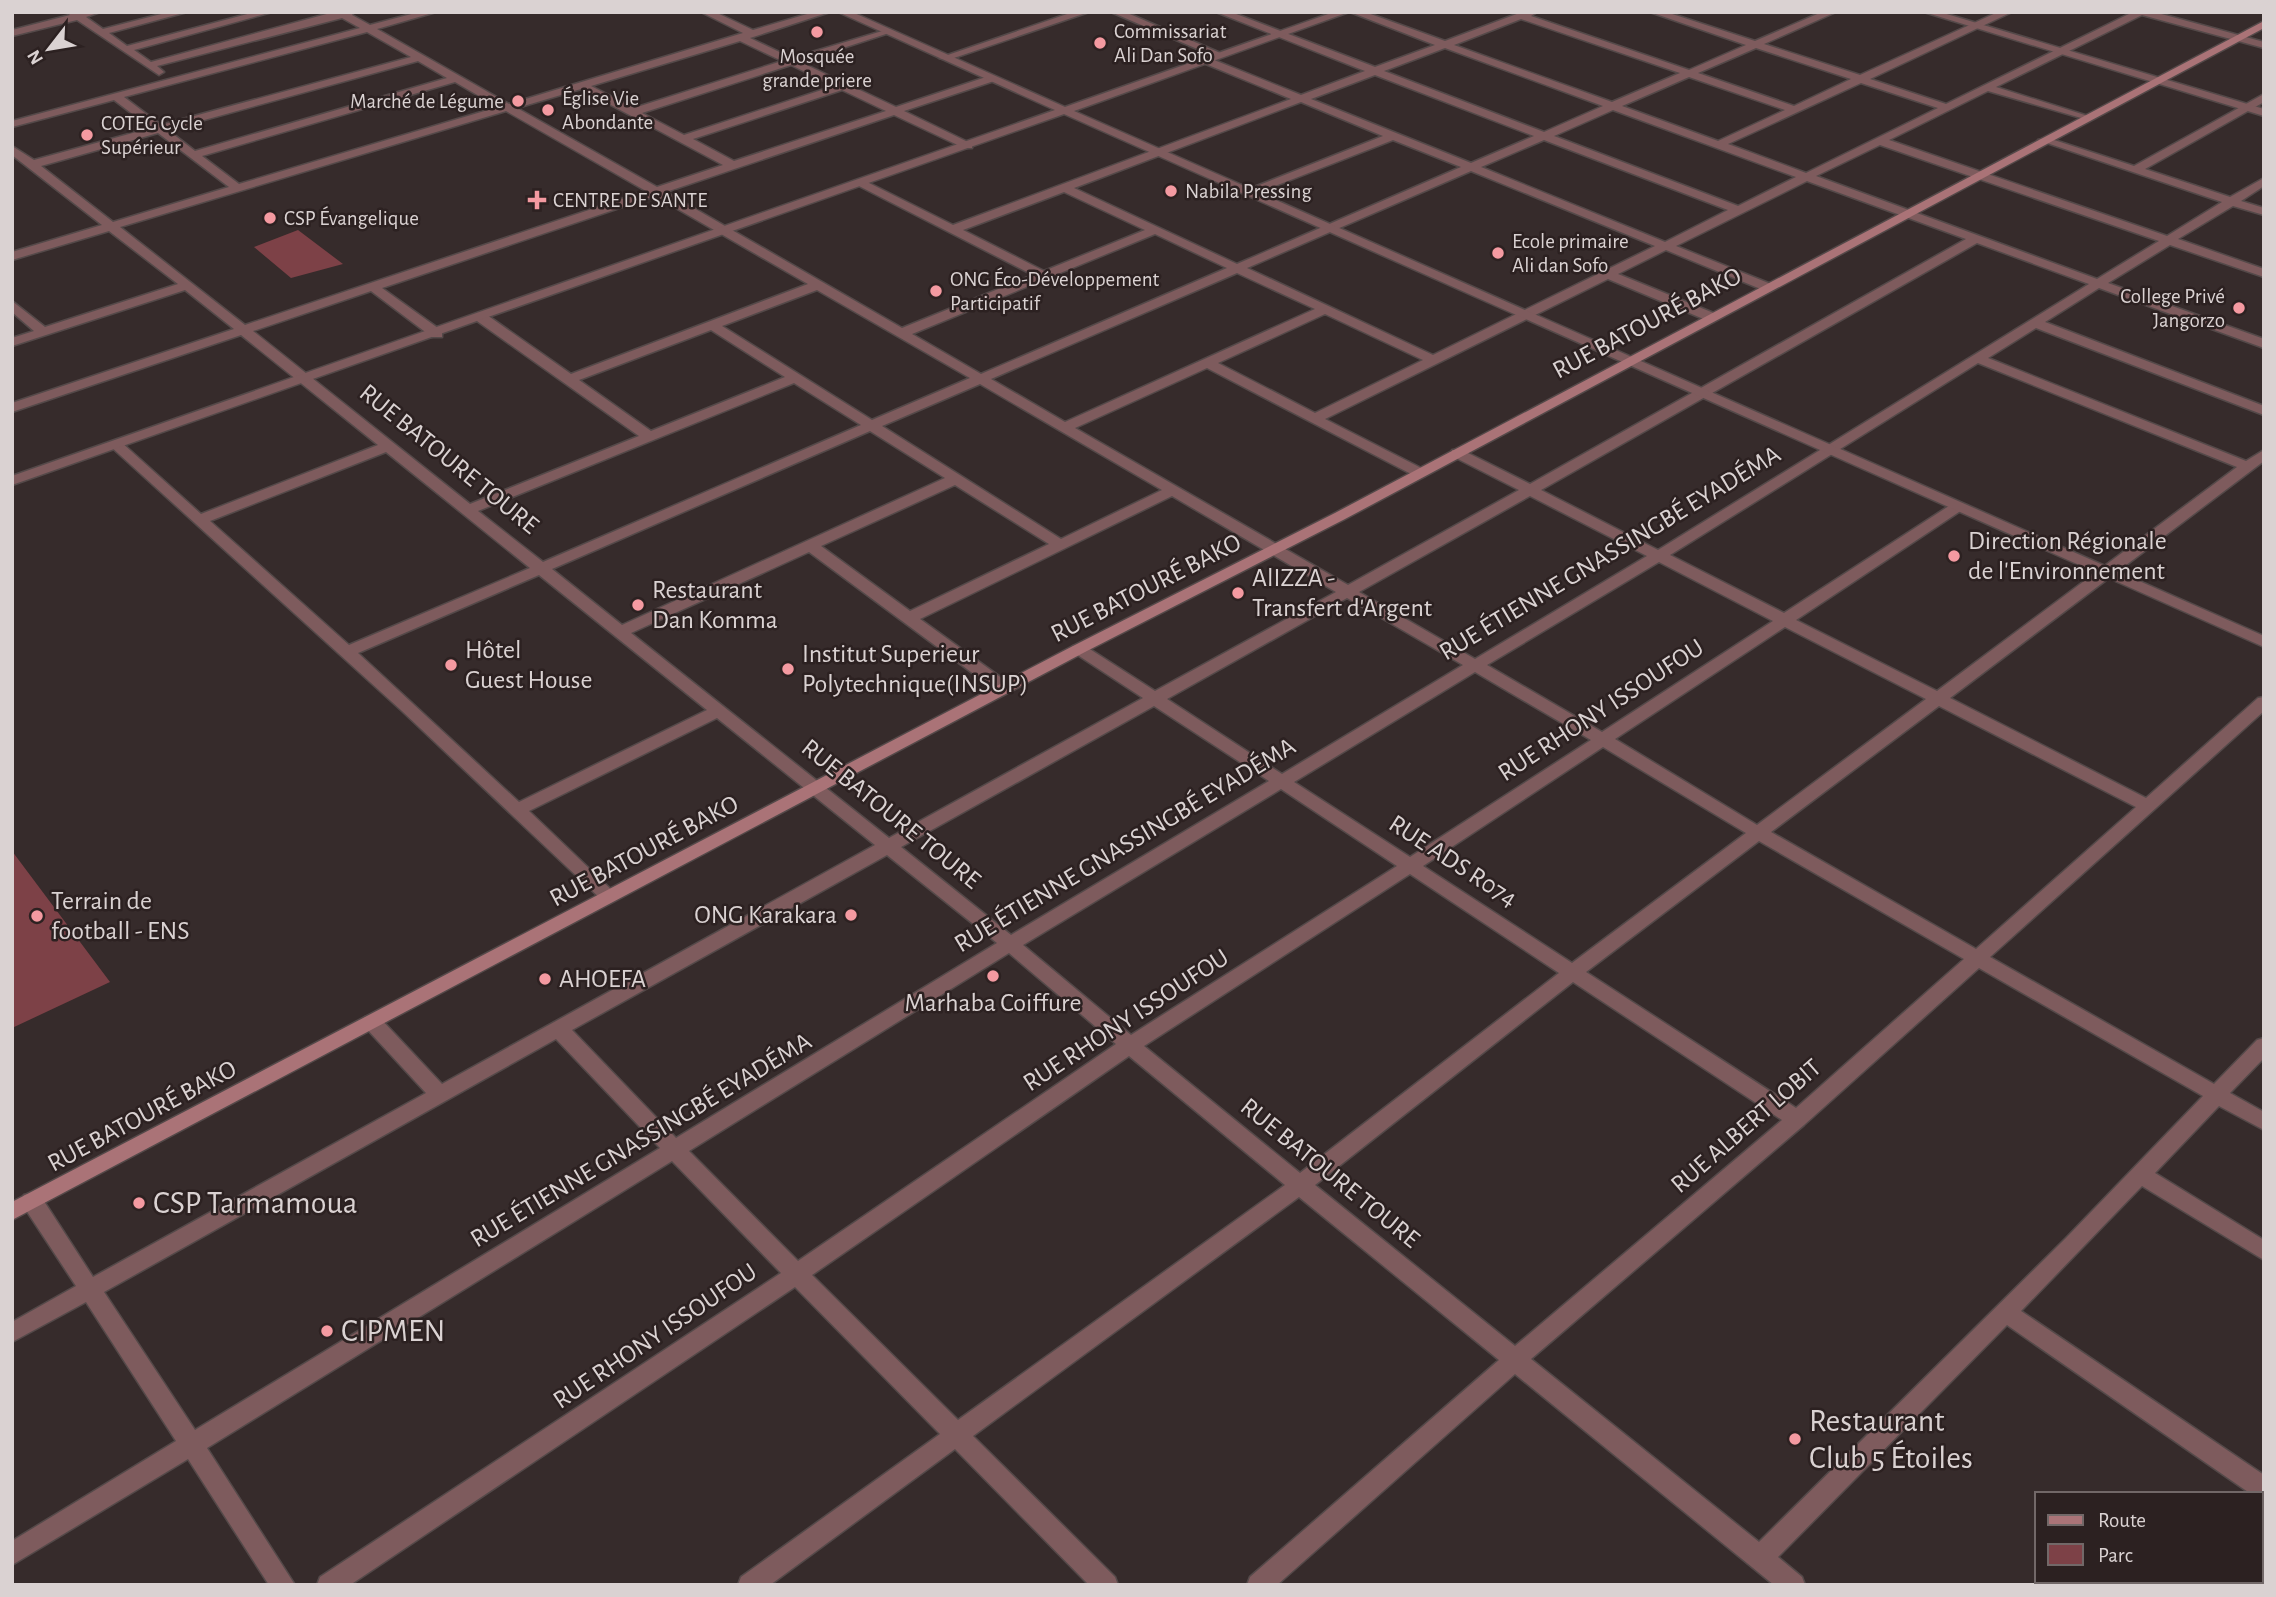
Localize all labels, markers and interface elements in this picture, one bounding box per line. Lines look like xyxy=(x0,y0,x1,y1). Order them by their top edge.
north arrow xyxy=(14,14,84,84)
place label: Commissariat Ali Dan Sofo xyxy=(1114,21,1227,66)
marker: Mosquée grande priere xyxy=(809,24,825,40)
marker: Commissariat Ali Dan Sofo xyxy=(1092,35,1108,51)
text: N xyxy=(24,46,47,68)
place label: Mosquée grande priere xyxy=(762,46,872,91)
place label: Église Vie Abondante xyxy=(562,86,653,133)
place label: Marché de Légume xyxy=(350,91,504,112)
marker: Marché de Légume xyxy=(510,93,526,109)
marker: Église Vie Abondante xyxy=(540,102,556,118)
place label: COTEG Cycle Supérieur xyxy=(101,113,203,158)
marker: COTEG Cycle Supérieur xyxy=(79,127,95,143)
place label: Nabila Pressing xyxy=(1185,181,1312,202)
marker: Nabila Pressing xyxy=(1163,183,1179,199)
marker: CENTRE DE SANTE xyxy=(527,190,547,210)
place label: CENTRE DE SANTE xyxy=(553,190,707,211)
place label: CSP Évangelique xyxy=(284,206,419,229)
marker: CSP Évangelique xyxy=(262,210,278,226)
place label: Ecole primaire Ali dan Sofo xyxy=(1512,231,1629,276)
marker: Ecole primaire Ali dan Sofo xyxy=(1490,245,1506,261)
street label: RUE BATOURÉ BAKO xyxy=(1547,261,1746,384)
place label: ONG Éco-Développement Participatif xyxy=(950,267,1160,314)
marker: ONG Éco-Développement Participatif xyxy=(928,283,944,299)
place label: College Privé Jangorzo xyxy=(2120,286,2225,331)
marker: College Privé Jangorzo xyxy=(2231,300,2247,316)
street label: RUE BATOURE TOURE xyxy=(355,379,543,539)
street label: RUE ÉTIENNE GNASSINGBÉ EYADÉMA xyxy=(1434,439,1785,665)
street label: RUE BATOURÉ BAKO xyxy=(1046,527,1245,647)
place label: Direction Régionale de l'Environnement xyxy=(1968,528,2167,584)
marker: Direction Régionale de l'Environnement xyxy=(1946,548,1962,564)
place label: AlIZZA - Transfert d'Argent xyxy=(1252,565,1432,621)
place label: Restaurant Dan Komma xyxy=(652,577,778,633)
marker: AlIZZA - Transfert d'Argent xyxy=(1230,585,1246,601)
marker: Restaurant Dan Komma xyxy=(630,597,646,613)
street label: RUE RHONY ISSOUFOU xyxy=(1494,634,1708,786)
place label: Hôtel Guest House xyxy=(465,637,592,693)
place label: Institut Superieur Polytechnique(INSUP) xyxy=(802,641,1028,697)
marker: Hôtel Guest House xyxy=(443,657,459,673)
marker: Institut Superieur Polytechnique(INSUP) xyxy=(780,661,796,677)
street label: RUE ÉTIENNE GNASSINGBÉ EYADÉMA xyxy=(949,731,1300,957)
street label: RUE BATOURE TOURE xyxy=(797,734,985,894)
street label: RUE BATOURÉ BAKO xyxy=(544,789,743,912)
street label: RUE ADS R074 xyxy=(1384,810,1522,912)
place label: Terrain de football - ENS xyxy=(51,888,190,944)
place label: ONG Karakara xyxy=(694,902,837,928)
marker: ONG Karakara xyxy=(843,907,859,923)
marker: Terrain de football - ENS xyxy=(29,908,45,924)
street label: RUE RHONY ISSOUFOU xyxy=(1019,944,1233,1096)
place label: AHOEFA xyxy=(559,966,646,992)
marker: Marhaba Coiffure xyxy=(985,968,1001,984)
marker: AHOEFA xyxy=(537,971,553,987)
place label: Marhaba Coiffure xyxy=(905,990,1081,1016)
street label: RUE ÉTIENNE GNASSINGBÉ EYADÉMA xyxy=(465,1026,816,1252)
street label: RUE BATOURÉ BAKO xyxy=(42,1054,241,1177)
street label: RUE ALBERT LOBIT xyxy=(1666,1054,1826,1198)
street label: RUE BATOURE TOURE xyxy=(1236,1093,1424,1253)
place label: CSP Tarmamoua xyxy=(153,1187,358,1219)
marker: CSP Tarmamoua xyxy=(131,1195,147,1211)
street label: RUE RHONY ISSOUFOU xyxy=(548,1258,762,1414)
place label: CIPMEN xyxy=(341,1315,445,1347)
marker: CIPMEN xyxy=(319,1323,335,1339)
place label: Restaurant Club 5 Étoiles xyxy=(1809,1405,1973,1474)
marker: Restaurant Club 5 Étoiles xyxy=(1787,1431,1803,1447)
legend xyxy=(2035,1492,2262,1583)
text: Route xyxy=(2098,1510,2146,1531)
text: Parc xyxy=(2098,1545,2133,1566)

